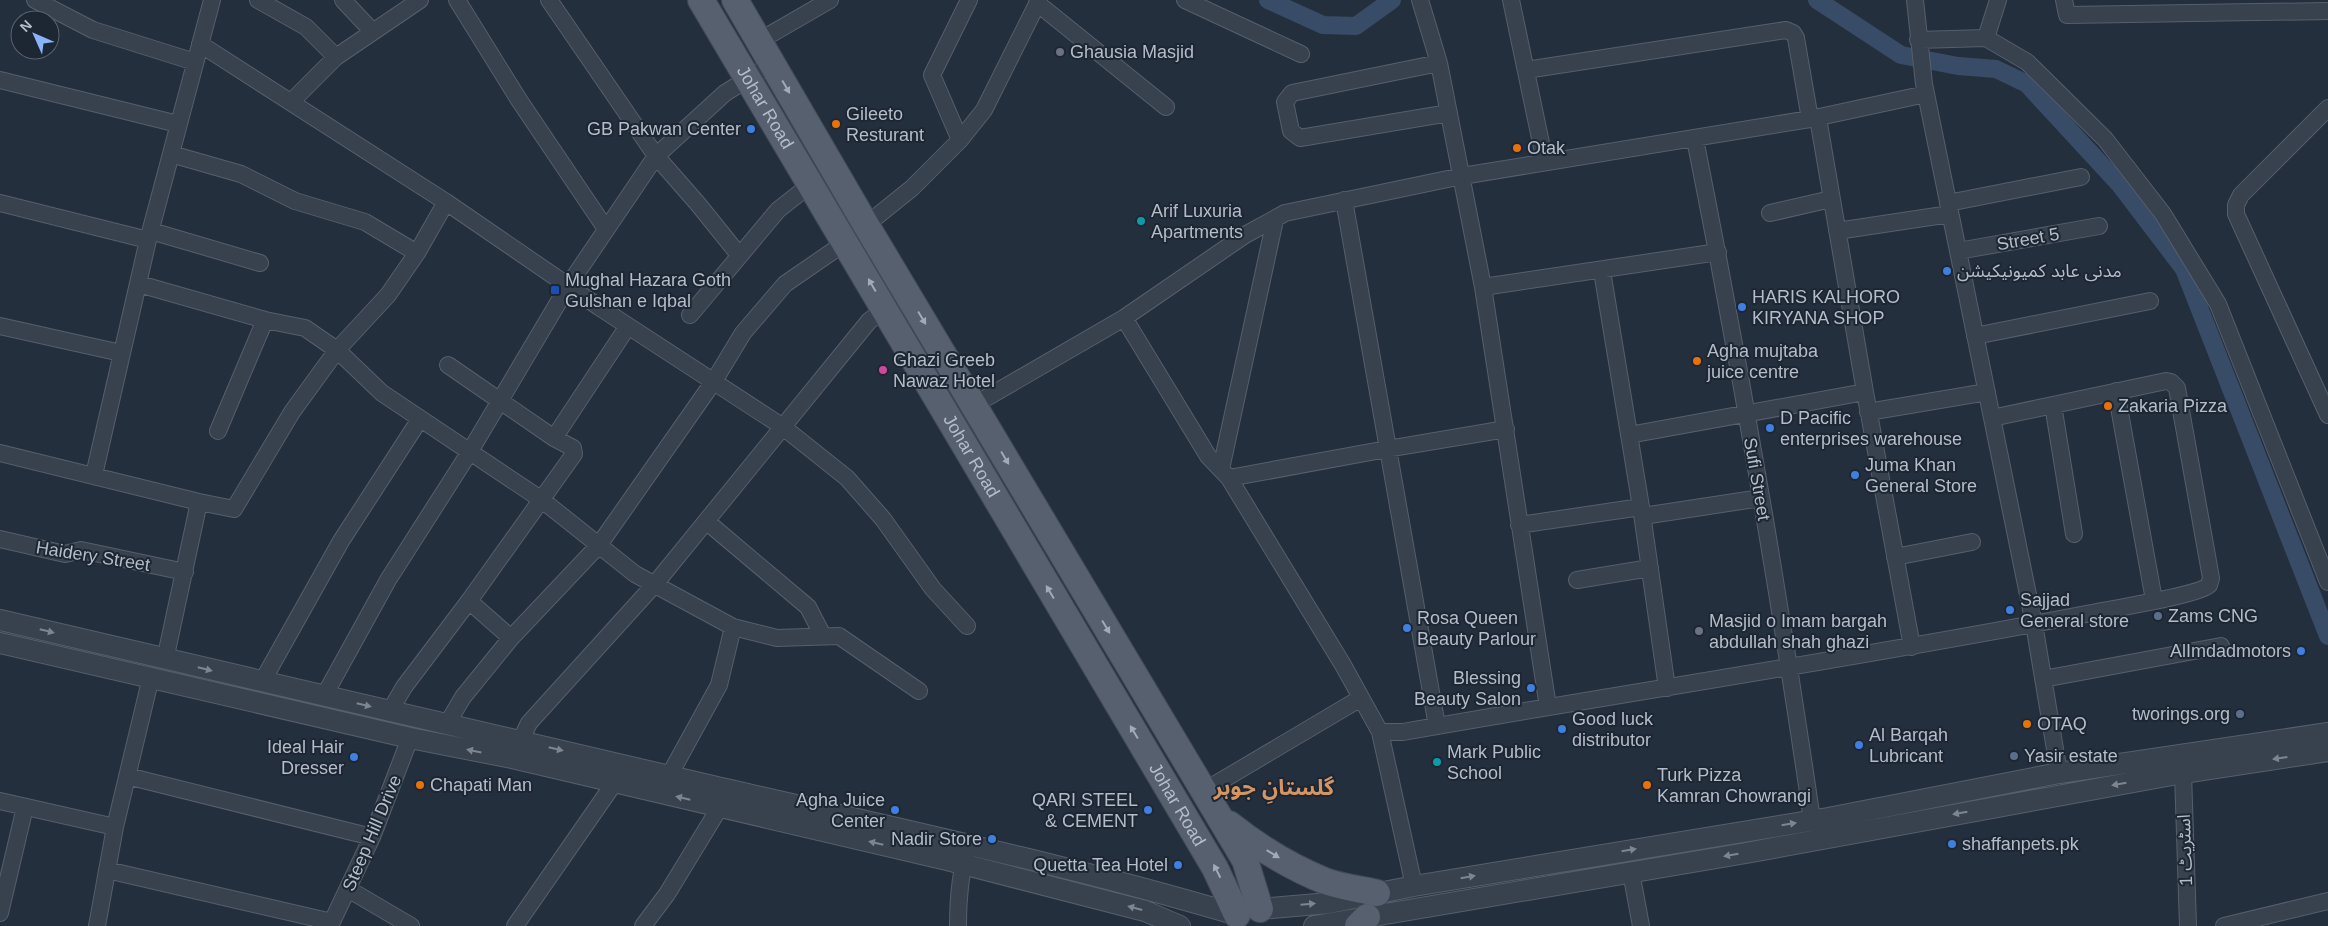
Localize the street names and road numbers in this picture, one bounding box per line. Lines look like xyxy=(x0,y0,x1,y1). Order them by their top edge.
street label: Johar Road xyxy=(733,62,798,152)
street label: Street 5 xyxy=(1995,224,2061,254)
street label: Johar Road xyxy=(939,411,1004,501)
street label: Sufi Street xyxy=(1740,436,1774,522)
street label: Haidery Street xyxy=(35,537,151,575)
street label: Johar Road xyxy=(1145,759,1210,850)
street label: Steep Hill Drive xyxy=(339,772,405,894)
street label: اسٹریٹ 1 xyxy=(2174,814,2197,886)

